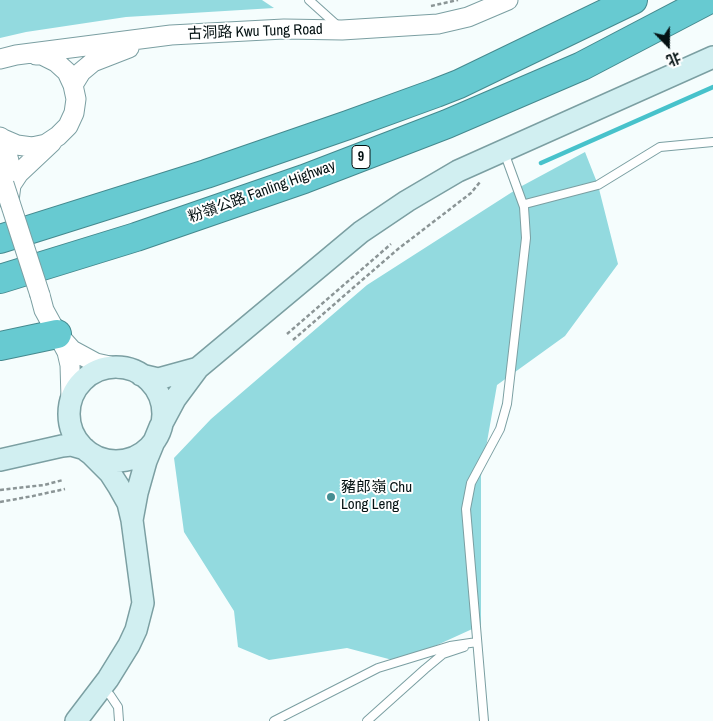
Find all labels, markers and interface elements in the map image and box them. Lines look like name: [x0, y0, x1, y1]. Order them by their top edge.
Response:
north arrow: [643, 20, 693, 70]
street label: 古洞路 Kwu Tung Road: [187, 21, 323, 43]
text: 北: [664, 48, 683, 70]
road number: 9: [352, 146, 370, 168]
street label: 粉嶺公路 Fanling Highway: [186, 157, 338, 227]
place label: 豬郎嶺 Chu Long Leng: [341, 479, 412, 514]
marker: 豬郎嶺 Chu Long Leng: [325, 491, 337, 503]

